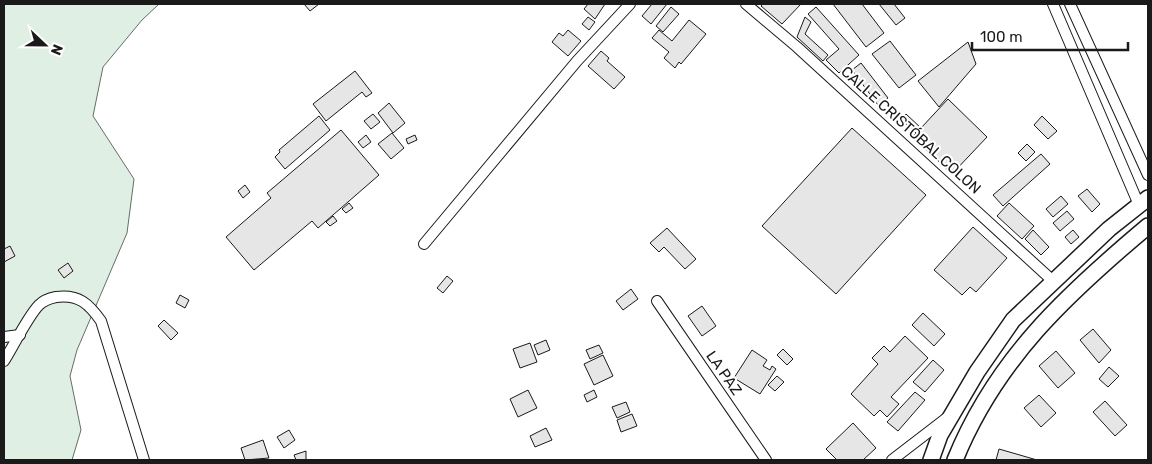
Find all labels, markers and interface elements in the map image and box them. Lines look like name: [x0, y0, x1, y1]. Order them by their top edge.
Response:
north arrow: [20, 20, 70, 70]
scale bar: [972, 20, 1128, 52]
text: 100 m: [980, 28, 1022, 46]
text: N: [47, 42, 66, 58]
street label: CALLE CRISTÓBAL COLON: [837, 62, 985, 198]
street label: LA PAZ: [702, 347, 746, 399]

